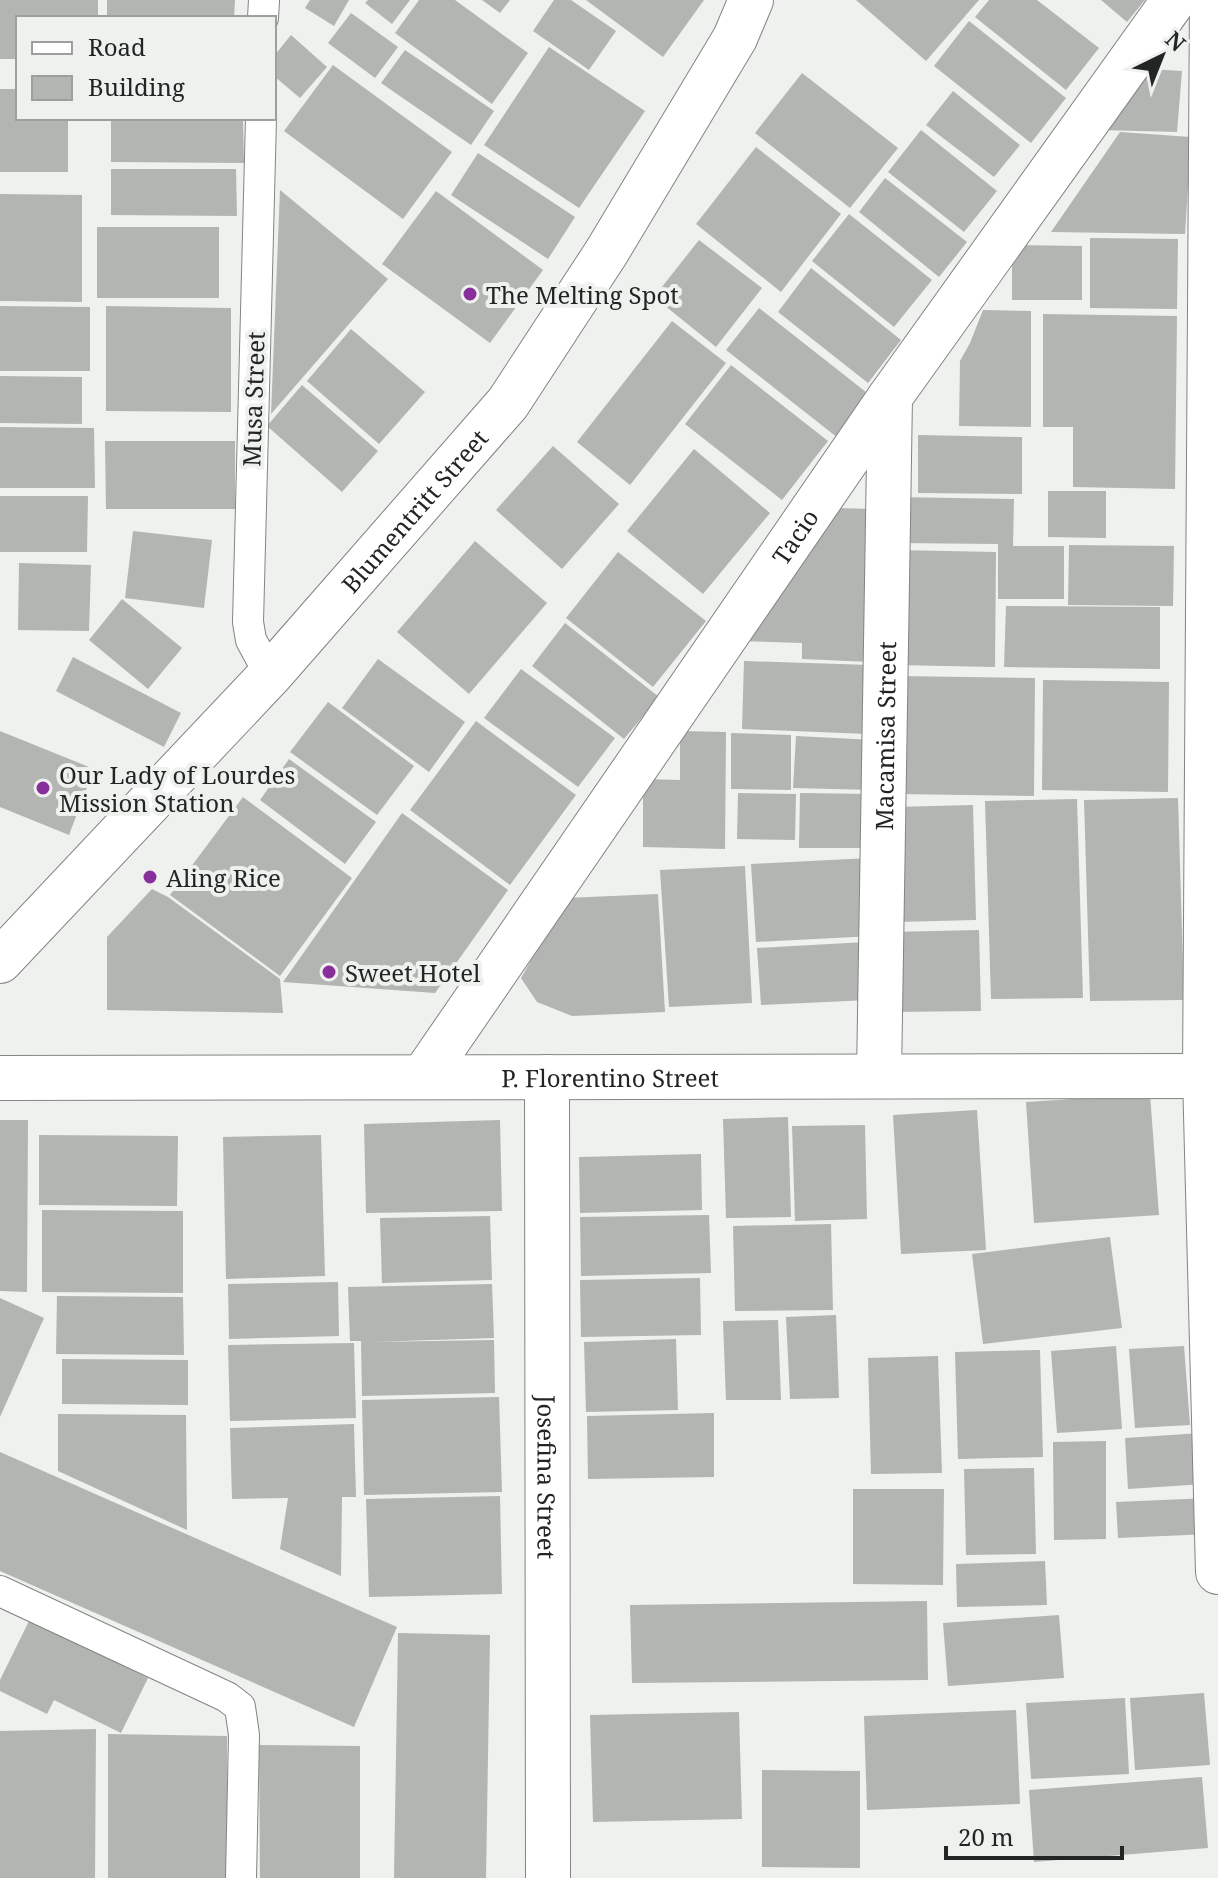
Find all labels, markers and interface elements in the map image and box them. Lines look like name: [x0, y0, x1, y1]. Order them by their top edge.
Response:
legend: [16, 16, 276, 120]
north arrow: [1122, 16, 1202, 96]
text: N: [1160, 24, 1193, 58]
text: Road: [88, 30, 146, 63]
text: Building: [88, 70, 185, 103]
place label: The Melting Spot: [486, 278, 679, 311]
marker: The Melting Spot: [461, 285, 479, 303]
street label: Musa Street: [234, 331, 272, 467]
street label: Blumentritt Street: [333, 422, 495, 599]
street label: Tacio: [764, 502, 825, 571]
street label: Macamisa Street: [866, 641, 903, 831]
place label: Our Lady of Lourdes Mission Station: [59, 758, 295, 819]
marker: Our Lady of Lourdes Mission Station: [34, 779, 52, 797]
place label: Aling Rice: [166, 861, 281, 894]
marker: Aling Rice: [141, 868, 159, 886]
place label: Sweet Hotel: [345, 956, 481, 989]
marker: Sweet Hotel: [320, 963, 338, 981]
street label: P. Florentino Street: [501, 1060, 719, 1094]
street label: Josefina Street: [531, 1394, 564, 1559]
scale bar: [946, 1810, 1122, 1860]
text: 20 m: [958, 1820, 1014, 1853]

